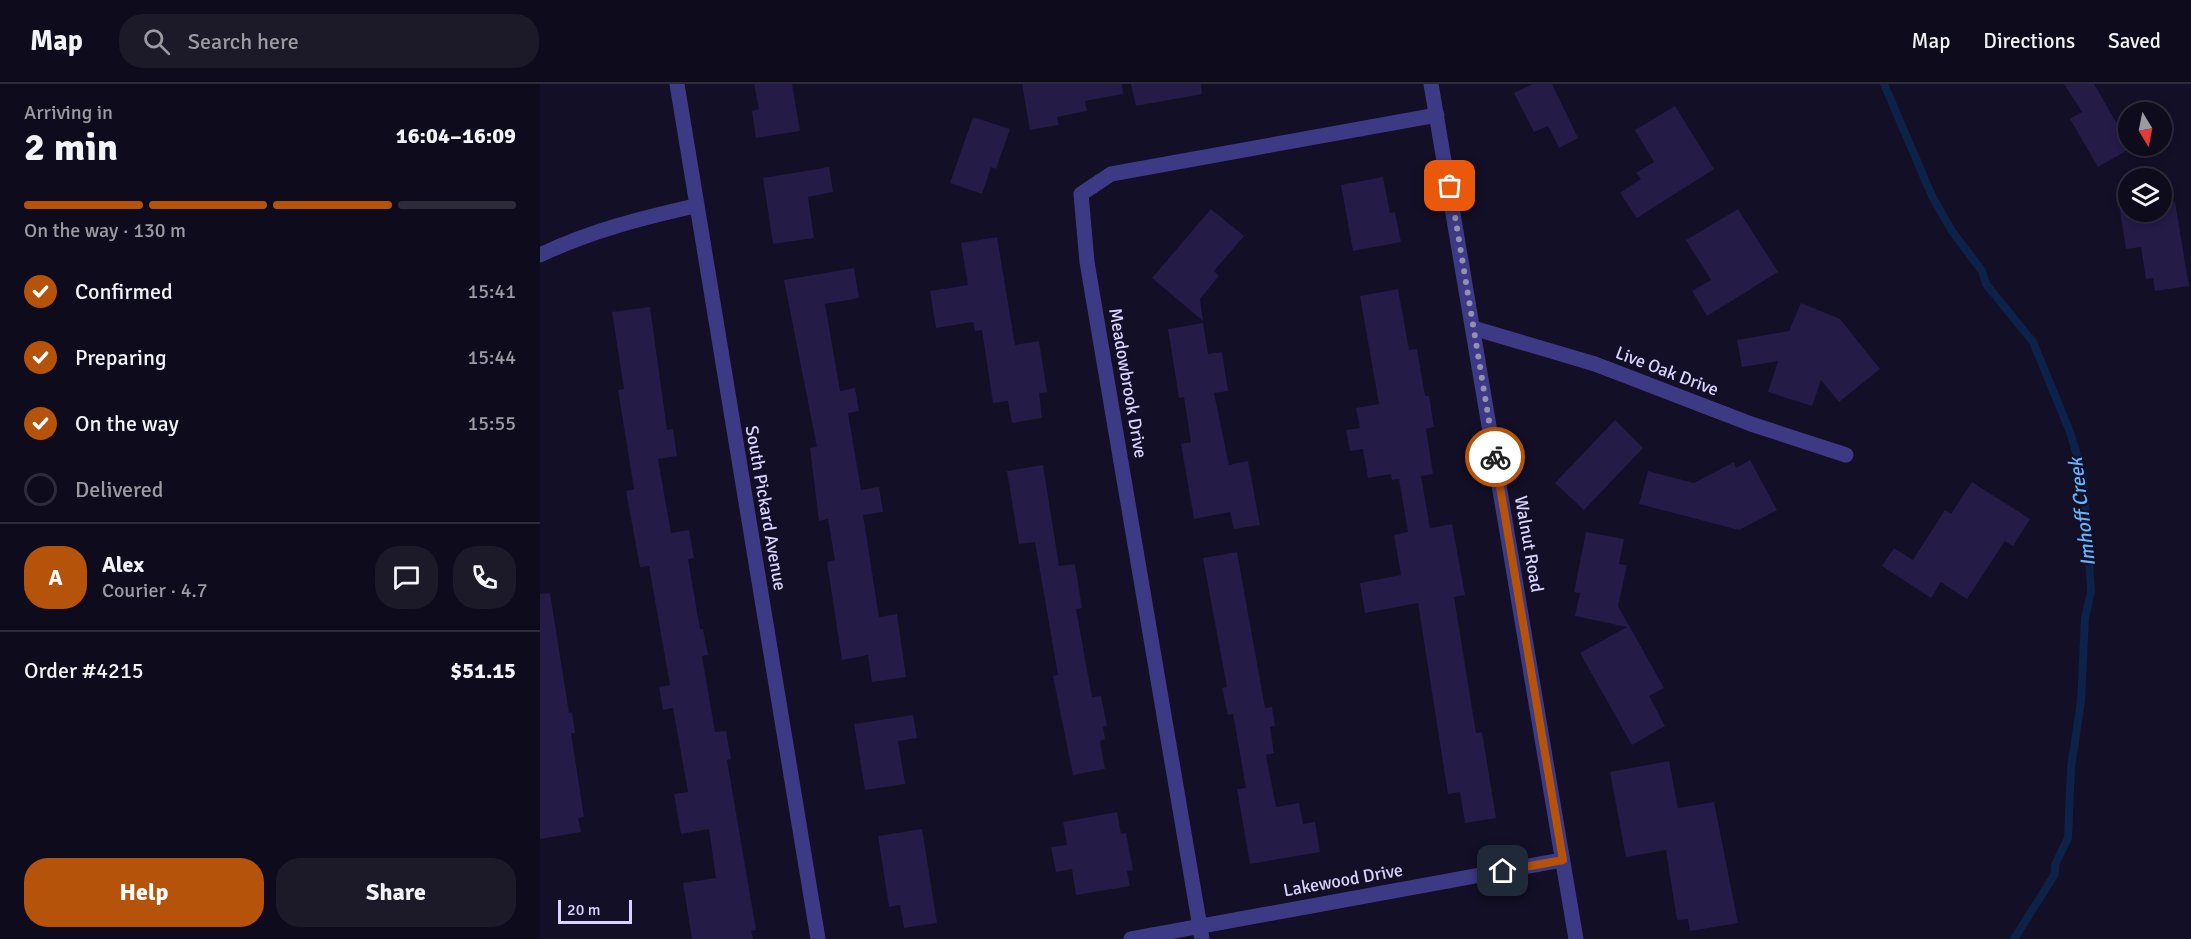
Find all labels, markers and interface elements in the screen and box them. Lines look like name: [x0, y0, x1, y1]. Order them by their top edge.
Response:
search box: [119, 14, 539, 68]
text: Map: [30, 24, 83, 58]
icon: search: [140, 25, 173, 58]
text: Search here: [188, 28, 299, 55]
text: Map: [1912, 28, 1950, 54]
text: Directions: [1983, 28, 2075, 54]
text: Saved: [2108, 28, 2161, 54]
text: Arriving in: [24, 100, 113, 125]
north arrow: [2118, 102, 2172, 156]
map controls: [2118, 102, 2172, 222]
text: 16:04–16:09: [396, 122, 516, 149]
text: 2 min: [24, 123, 118, 171]
pin: [1424, 160, 1475, 211]
button: layers: [2118, 168, 2172, 222]
icon: bag: [1433, 169, 1466, 202]
text: On the way · 130 m: [24, 218, 186, 243]
icon: check: [24, 275, 57, 308]
text: Confirmed: [75, 278, 173, 305]
text: 15:41: [467, 279, 516, 304]
street label: Meadowbrook Drive: [1104, 306, 1152, 460]
icon: check: [24, 341, 57, 374]
street label: Live Oak Drive: [1612, 341, 1722, 401]
text: Preparing: [75, 344, 167, 371]
text: 15:44: [467, 345, 516, 370]
icon: check: [24, 407, 57, 440]
text: On the way: [75, 410, 179, 437]
text: 15:55: [467, 411, 516, 436]
street label: South Pickard Avenue: [741, 424, 791, 592]
courier: [1465, 427, 1525, 487]
icon: bike: [1479, 441, 1512, 474]
water label: Imhoff Creek: [2063, 454, 2101, 568]
text: Delivered: [75, 476, 163, 503]
street label: Walnut Road: [1510, 494, 1548, 594]
button: chat: [375, 546, 438, 609]
button: phone: [453, 546, 516, 609]
text: Alex: [102, 551, 144, 578]
text: A: [48, 564, 63, 591]
text: Courier · 4.7: [102, 578, 208, 603]
text: Order #4215: [24, 657, 144, 684]
text: $51.15: [450, 657, 516, 684]
pin: [1477, 845, 1528, 896]
icon: home: [1486, 854, 1519, 887]
button: Help: [24, 858, 264, 927]
button: Share: [276, 858, 516, 927]
street label: Lakewood Drive: [1281, 859, 1405, 901]
scale bar: [558, 897, 632, 924]
text: 20 m: [567, 900, 601, 920]

